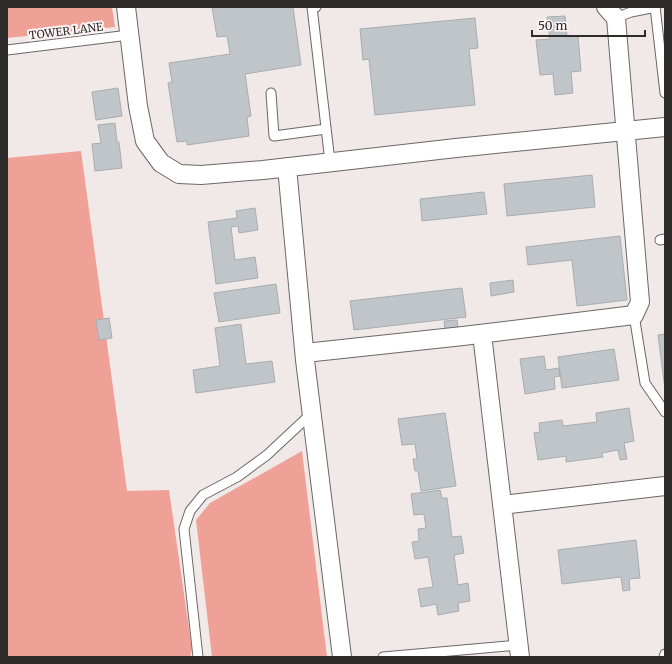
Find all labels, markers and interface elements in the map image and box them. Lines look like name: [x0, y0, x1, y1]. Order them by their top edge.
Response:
scale bar: [532, 12, 645, 38]
text: 50 m: [538, 18, 567, 33]
street label: TOWER LANE: [28, 20, 104, 42]

